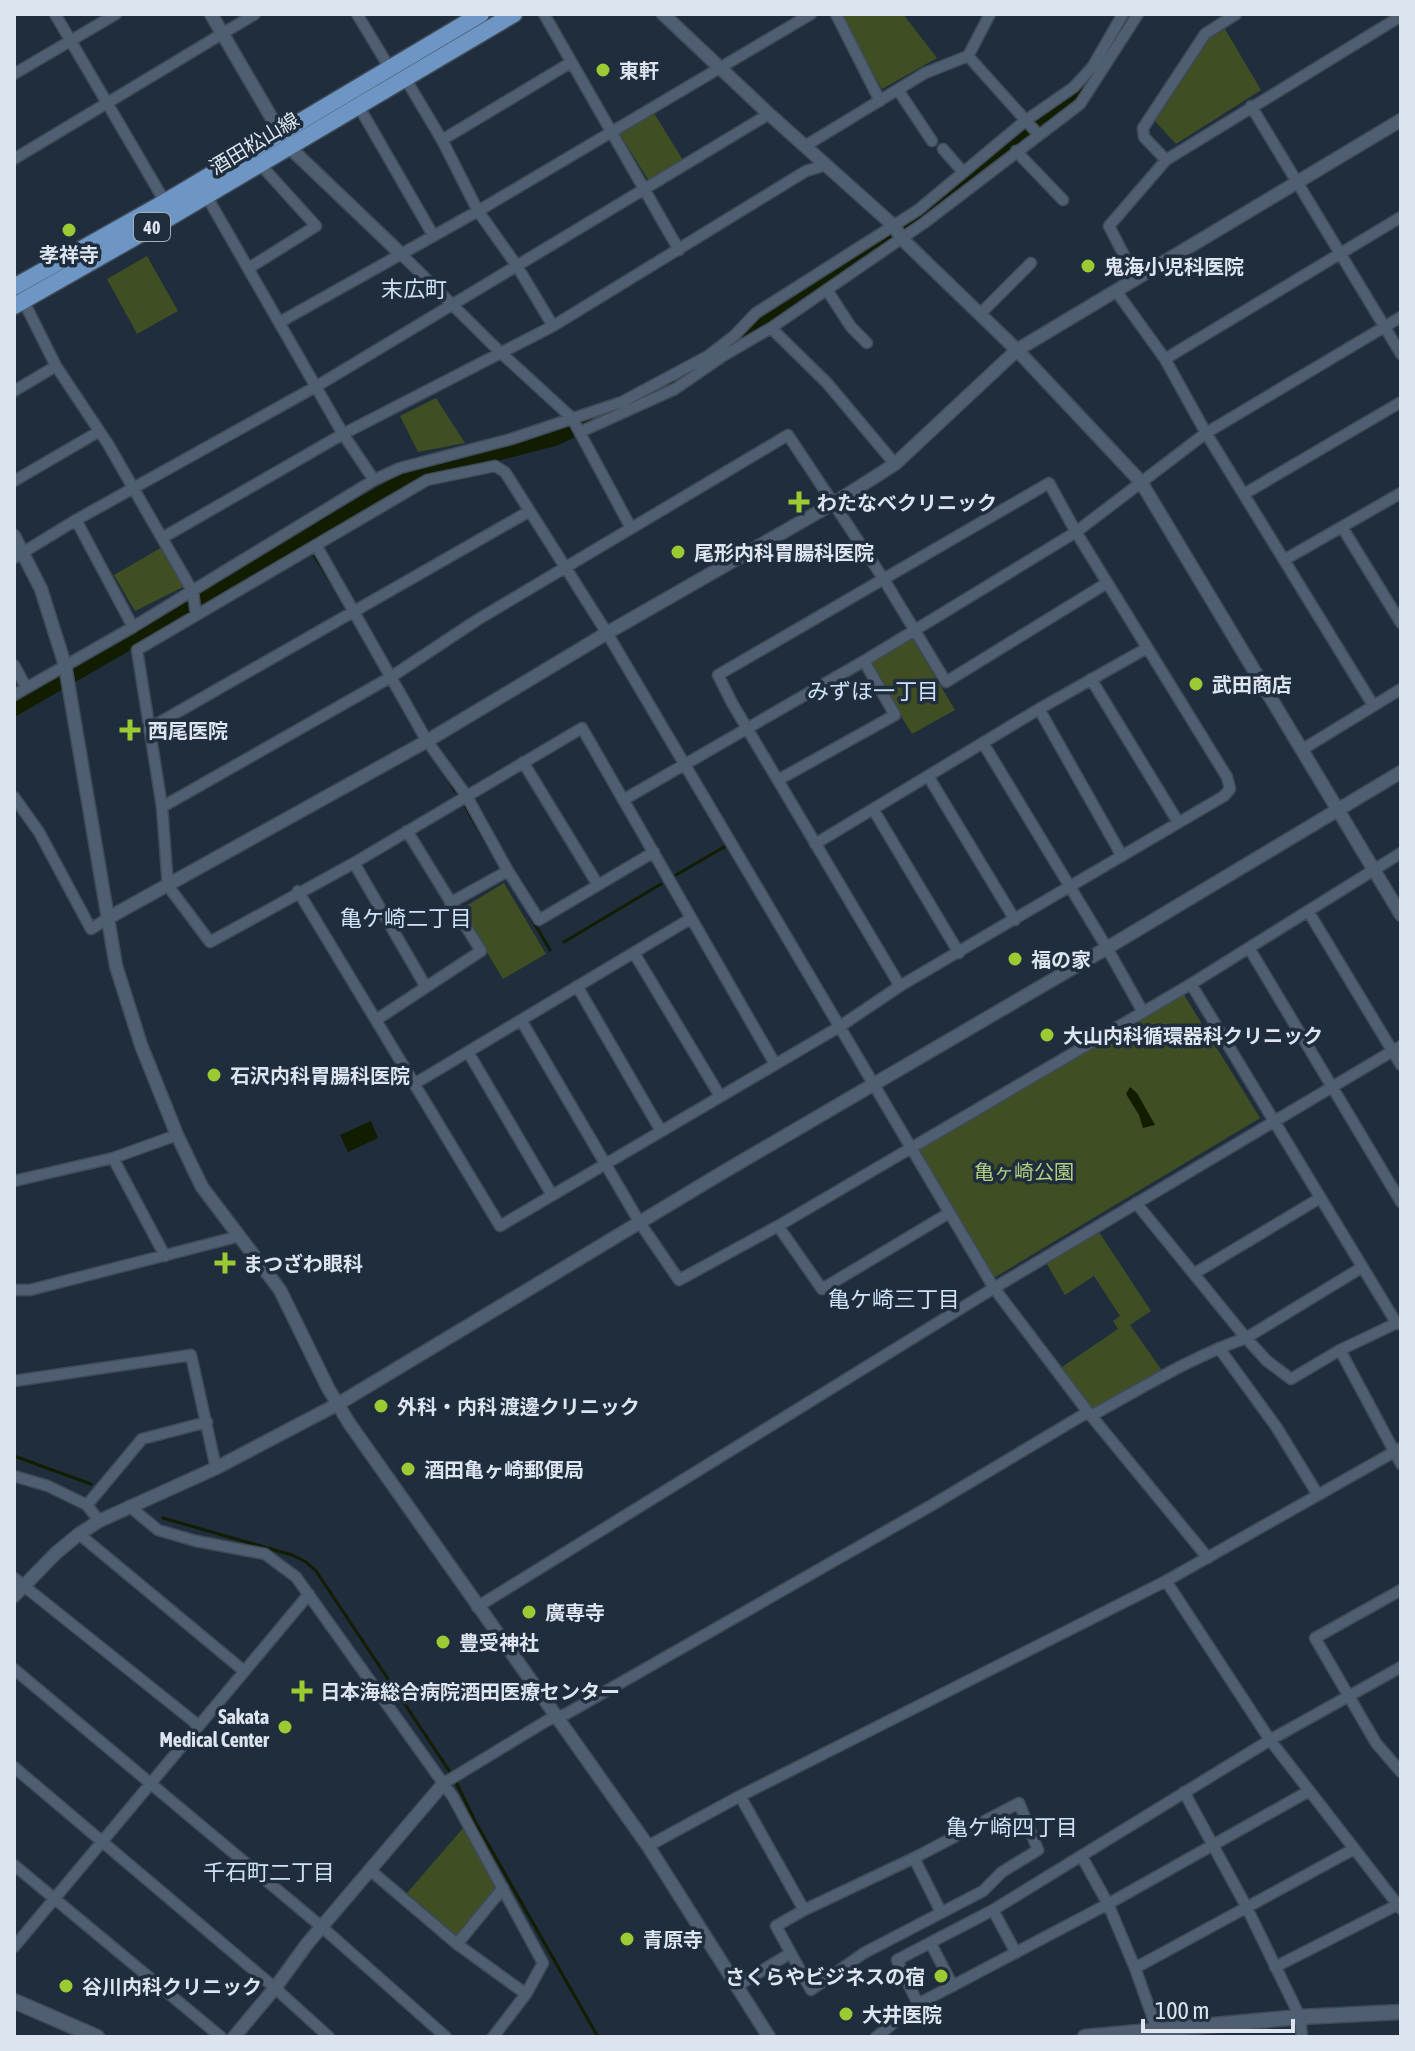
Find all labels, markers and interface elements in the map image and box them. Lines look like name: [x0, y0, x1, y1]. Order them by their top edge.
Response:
place label: 東軒: [619, 59, 659, 82]
marker: 東軒: [594, 61, 612, 79]
street label: 酒田松山線: [205, 107, 303, 179]
road number: 40: [134, 213, 170, 241]
marker: 孝祥寺: [60, 221, 78, 239]
place label: 孝祥寺: [39, 243, 99, 266]
place label: 鬼海小児科医院: [1104, 255, 1244, 278]
marker: 鬼海小児科医院: [1079, 257, 1097, 275]
district label: 末広町: [381, 276, 447, 302]
marker: わたなべクリニック: [788, 491, 810, 513]
place label: わたなべクリニック: [817, 491, 997, 514]
place label: 尾形内科胃腸科医院: [694, 541, 874, 564]
marker: 尾形内科胃腸科医院: [669, 543, 687, 561]
place label: 武田商店: [1212, 673, 1292, 696]
marker: 武田商店: [1187, 675, 1205, 693]
district label: みずほ一丁目: [807, 678, 939, 704]
marker: 西尾医院: [119, 719, 141, 741]
place label: 西尾医院: [148, 719, 228, 742]
district label: 亀ケ崎二丁目: [340, 905, 472, 931]
place label: 福の家: [1031, 948, 1091, 971]
marker: 福の家: [1006, 950, 1024, 968]
place label: 大山内科循環器科クリニック: [1063, 1024, 1323, 1047]
marker: 大山内科循環器科クリニック: [1038, 1026, 1056, 1044]
place label: 石沢内科胃腸科医院: [230, 1064, 410, 1087]
marker: 石沢内科胃腸科医院: [205, 1066, 223, 1084]
park label: 亀ヶ崎公園: [974, 1160, 1074, 1183]
marker: まつざわ眼科: [214, 1252, 236, 1274]
place label: まつざわ眼科: [243, 1252, 363, 1275]
district label: 亀ケ崎三丁目: [828, 1286, 960, 1312]
place label: 外科・内科 渡邊クリニック: [397, 1395, 640, 1418]
marker: 外科・内科 渡邊クリニック: [372, 1397, 390, 1415]
place label: 酒田亀ヶ崎郵便局: [424, 1458, 584, 1481]
marker: 酒田亀ヶ崎郵便局: [399, 1460, 417, 1478]
place label: 廣専寺: [545, 1601, 605, 1624]
marker: 廣専寺: [520, 1603, 538, 1621]
place label: 豊受神社: [459, 1631, 539, 1654]
marker: 豊受神社: [434, 1633, 452, 1651]
marker: 日本海総合病院酒田医療センター: [291, 1680, 313, 1702]
place label: 日本海総合病院酒田医療センター: [320, 1680, 620, 1703]
place label: Sakata Medical Center: [159, 1705, 270, 1751]
marker: Sakata Medical Center: [276, 1718, 294, 1736]
district label: 亀ケ崎四丁目: [946, 1814, 1078, 1840]
district label: 千石町二丁目: [203, 1859, 335, 1885]
place label: 青原寺: [643, 1928, 703, 1951]
marker: 青原寺: [618, 1930, 636, 1948]
place label: さくらやビジネスの宿: [725, 1965, 925, 1988]
marker: さくらやビジネスの宿: [932, 1967, 950, 1985]
place label: 谷川内科クリニック: [82, 1975, 262, 1998]
marker: 谷川内科クリニック: [57, 1977, 75, 1995]
scale bar: [1143, 1983, 1293, 2033]
text: 100 m: [1155, 1997, 1209, 2024]
place label: 大井医院: [862, 2003, 942, 2026]
marker: 大井医院: [837, 2005, 855, 2023]

